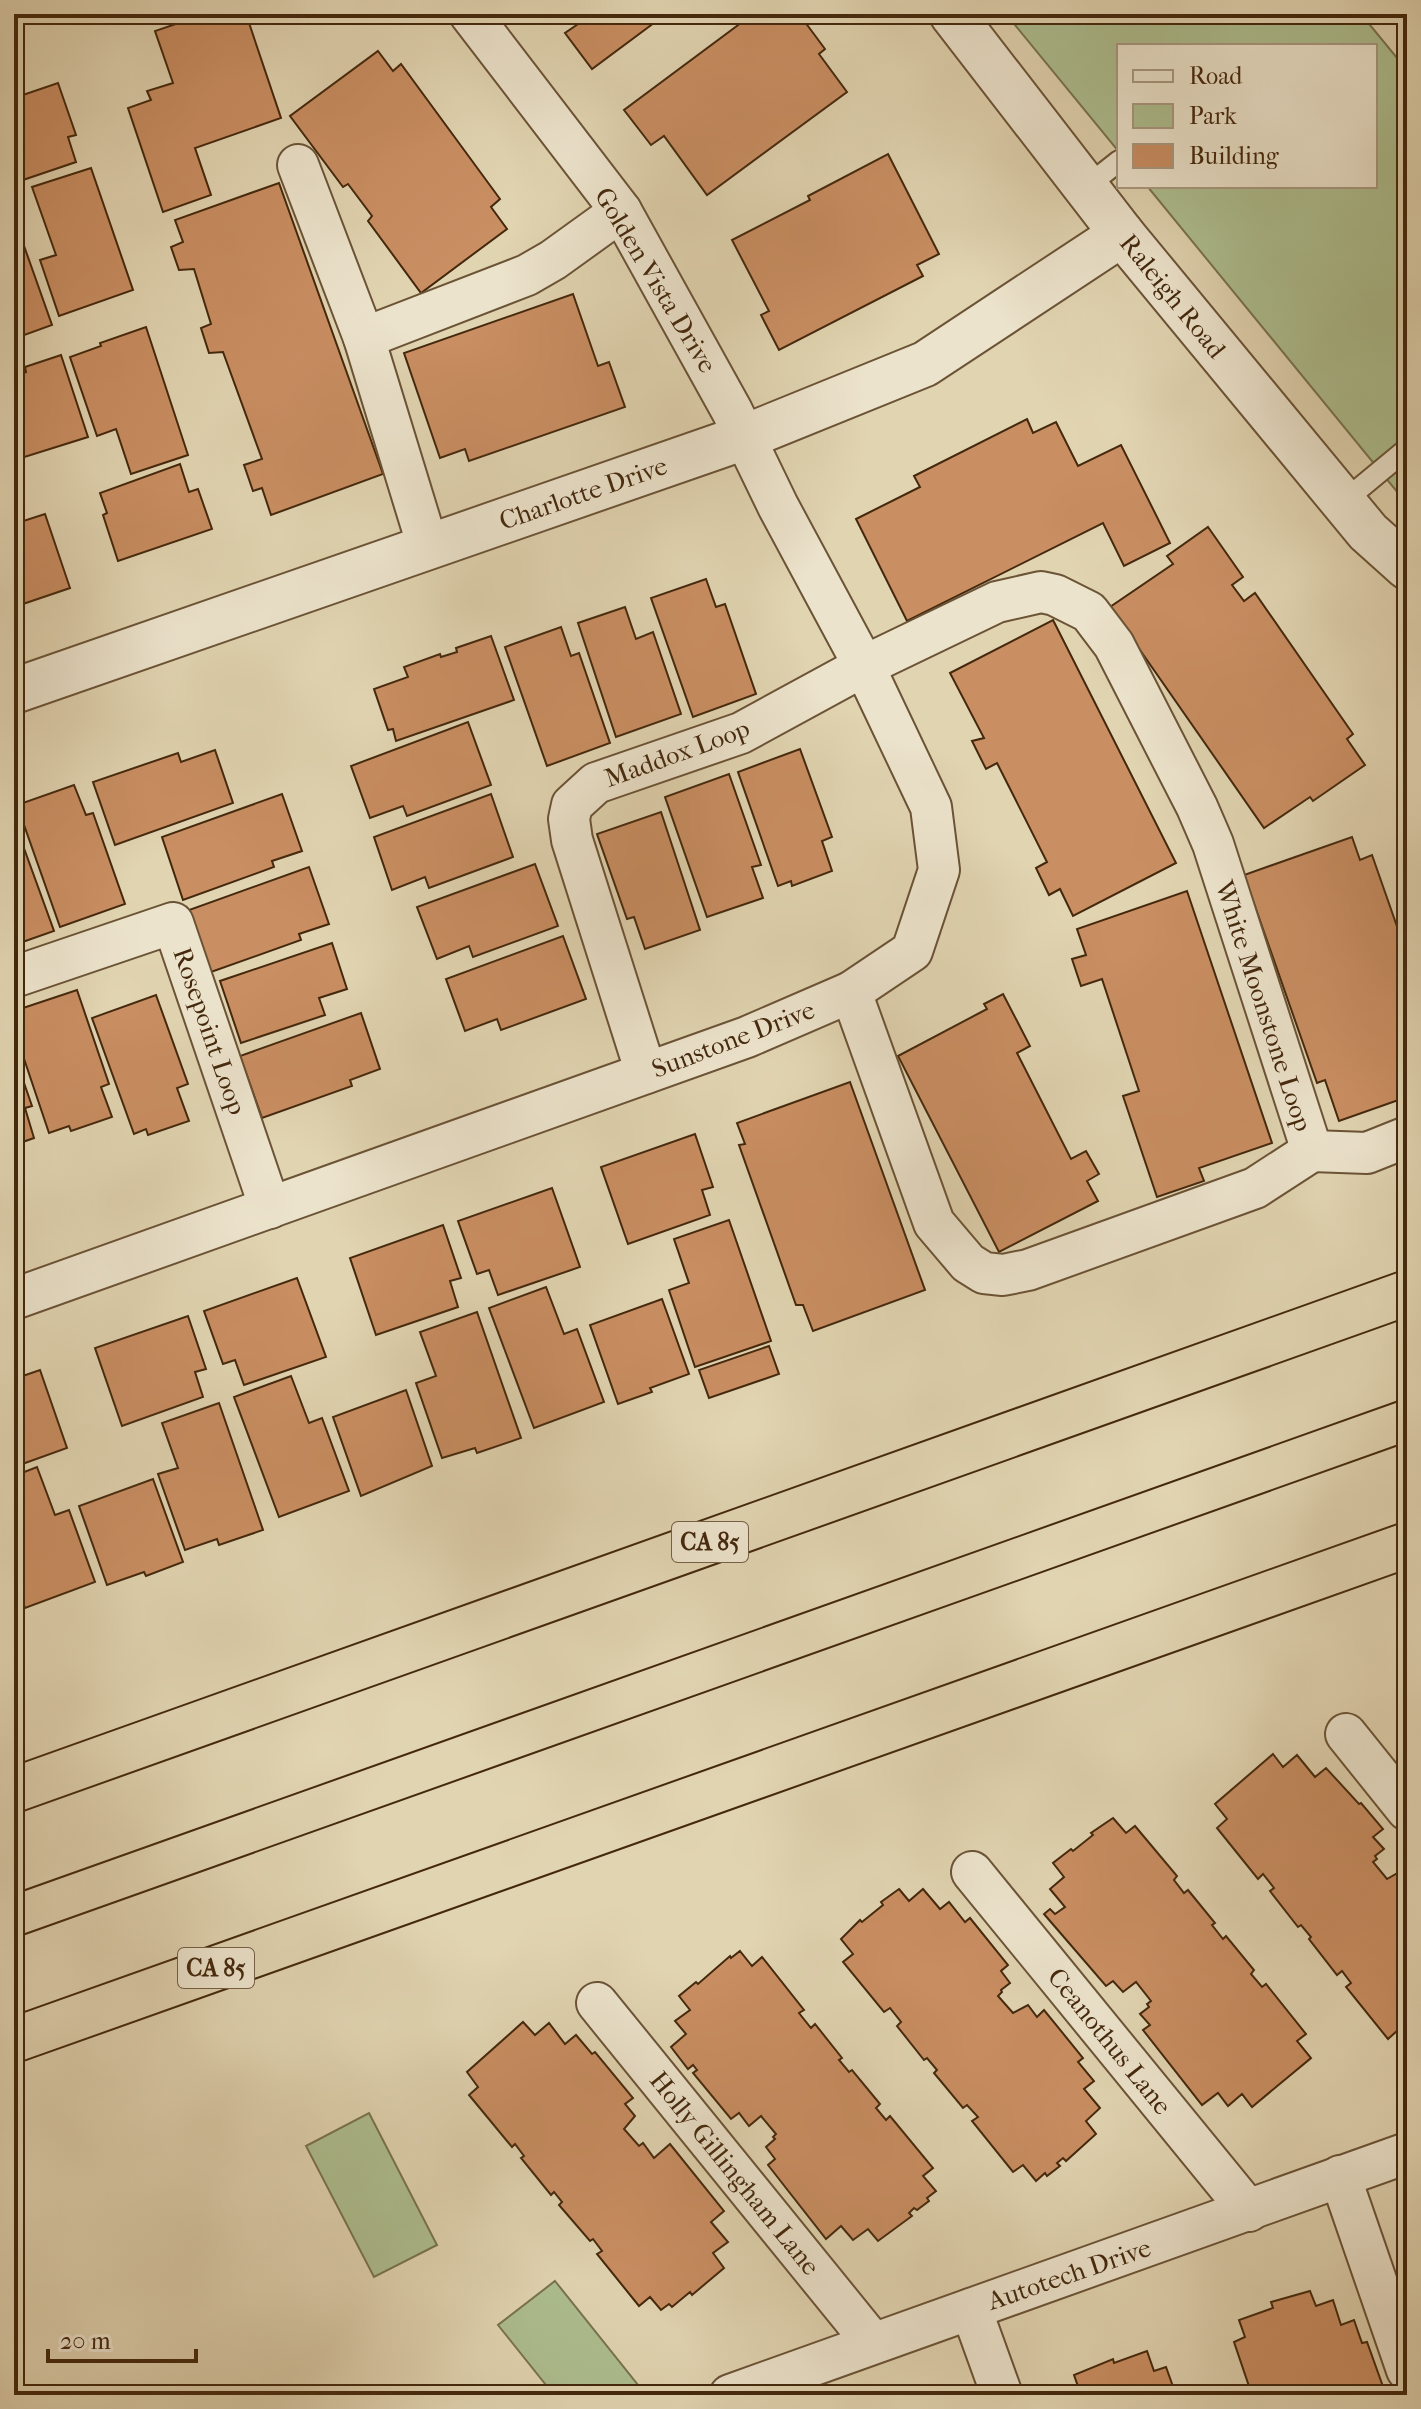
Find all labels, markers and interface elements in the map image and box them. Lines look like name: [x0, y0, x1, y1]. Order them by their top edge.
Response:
legend: [1117, 44, 1377, 188]
text: Road: [1189, 62, 1243, 90]
text: Park: [1189, 102, 1237, 130]
text: Building: [1189, 142, 1280, 170]
street label: Golden Vista Drive: [588, 182, 723, 379]
street label: Raleigh Road: [1113, 228, 1233, 365]
street label: Charlotte Drive: [495, 450, 671, 537]
street label: Maddox Loop: [600, 713, 754, 794]
street label: White Moonstone Loop: [1208, 876, 1319, 1135]
street label: Rosepoint Loop: [166, 943, 253, 1119]
street label: Sunstone Drive: [647, 994, 819, 1085]
road number: CA 85: [672, 1522, 748, 1562]
road number: CA 85: [178, 1948, 254, 1988]
street label: Ceanothus Lane: [1041, 1962, 1178, 2121]
street label: Holly Gillingham Lane: [643, 2065, 826, 2282]
street label: Autotech Drive: [982, 2232, 1155, 2317]
scale bar: [48, 2313, 196, 2363]
text: 20 m: [60, 2327, 111, 2355]

